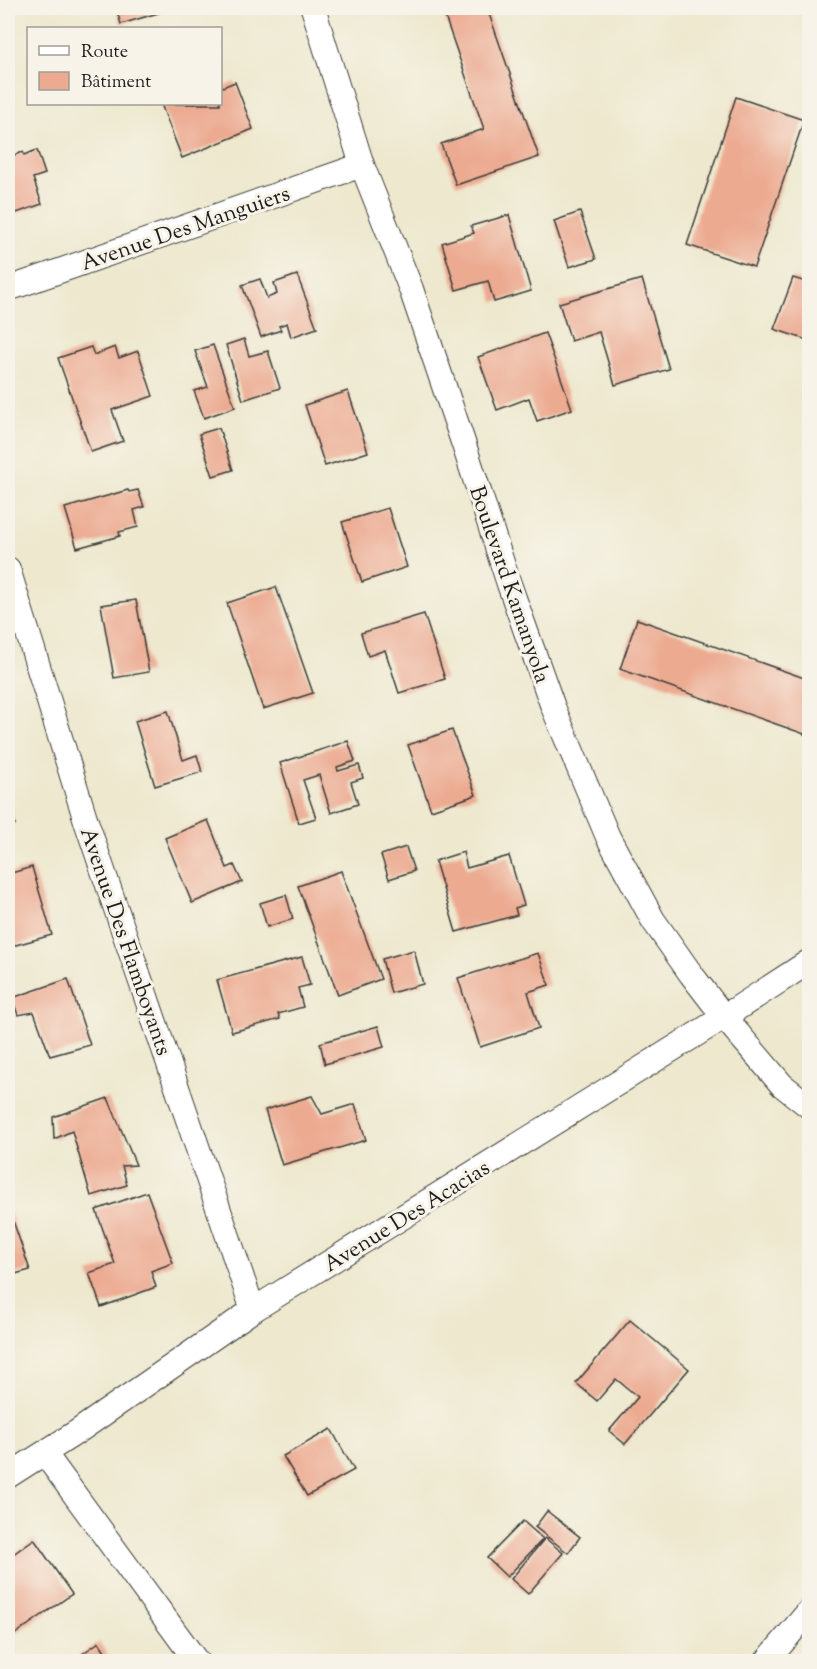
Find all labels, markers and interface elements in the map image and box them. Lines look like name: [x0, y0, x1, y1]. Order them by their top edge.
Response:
legend: [27, 27, 222, 105]
text: Route: [81, 40, 128, 66]
text: Bâtiment: [81, 70, 151, 96]
street label: Avenue Des Manguiers: [77, 179, 295, 281]
street label: Boulevard Kamanyola: [459, 482, 557, 688]
street label: Avenue Des Flamboyants: [70, 824, 178, 1060]
street label: Avenue Des Acacias: [318, 1153, 497, 1282]

